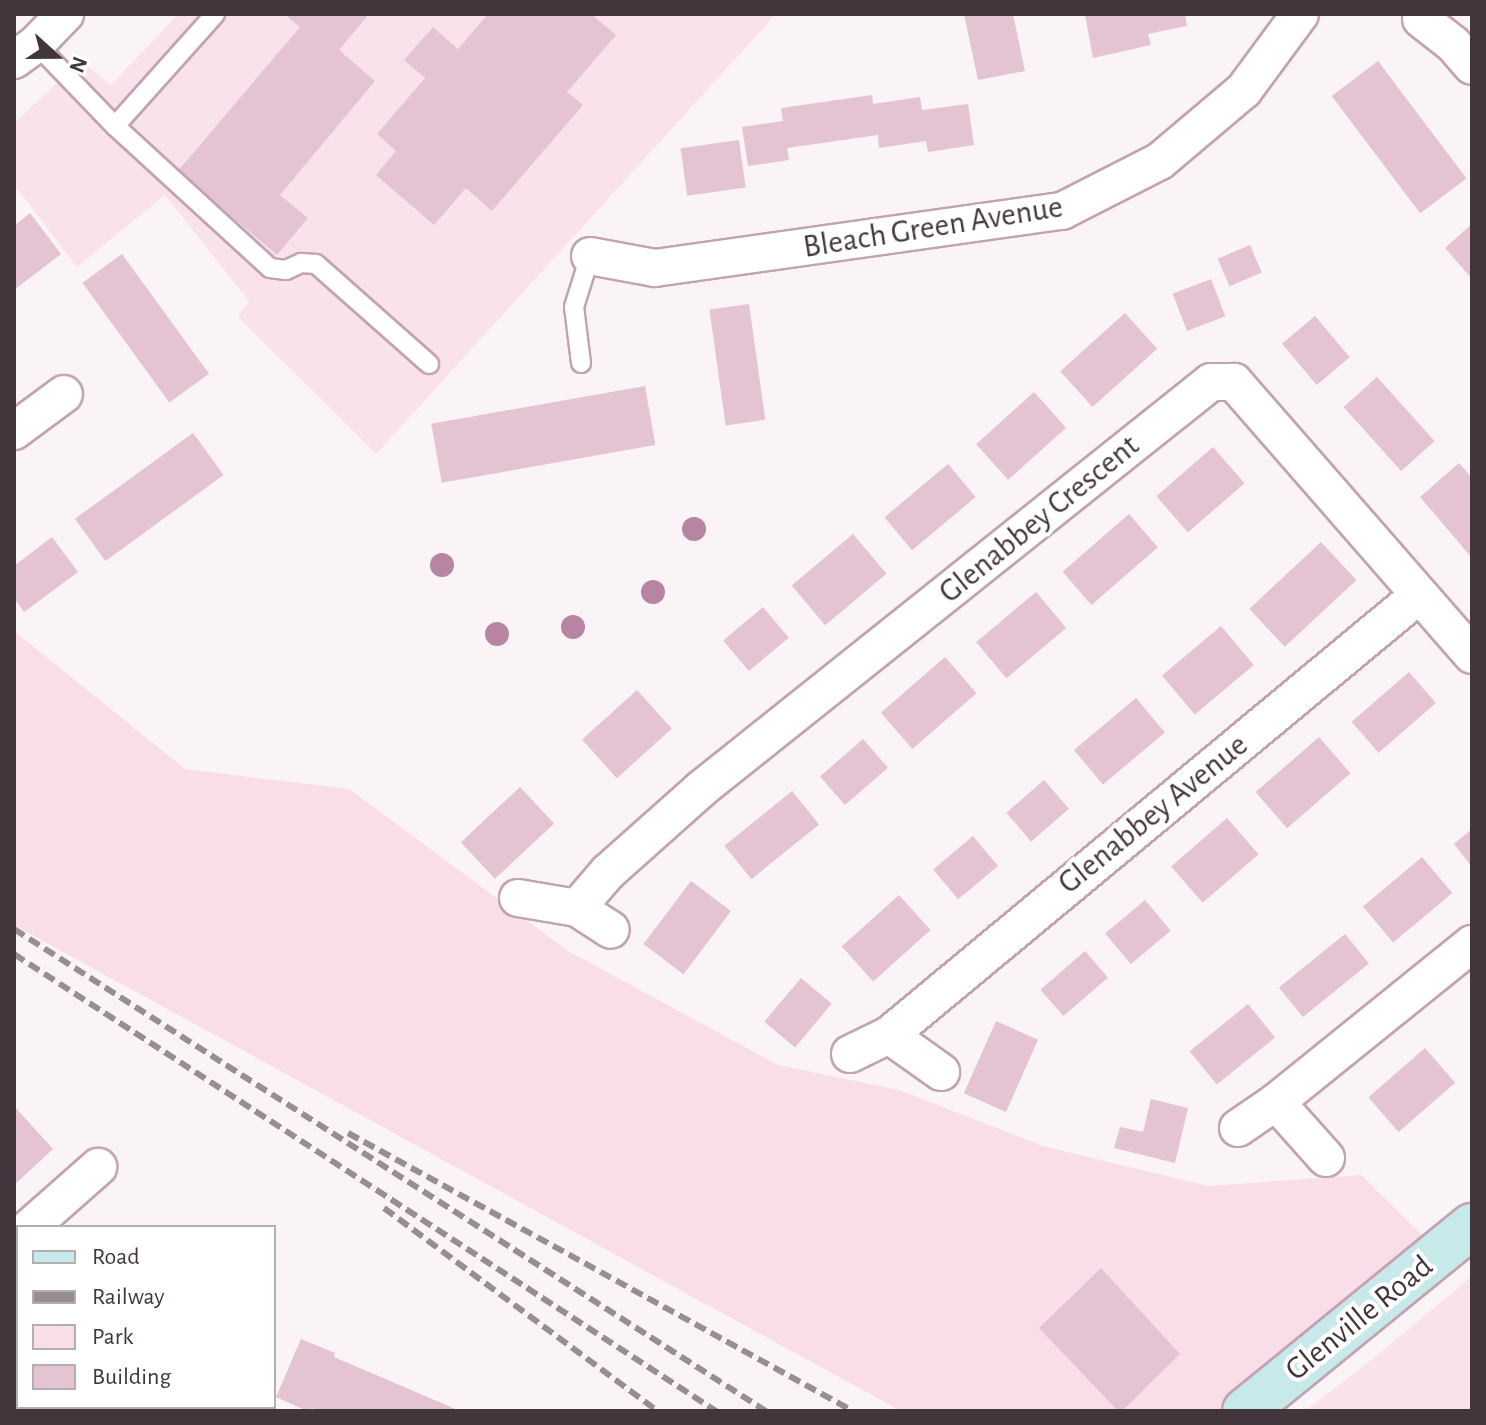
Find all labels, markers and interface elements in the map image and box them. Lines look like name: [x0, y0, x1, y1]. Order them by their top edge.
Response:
north arrow: [16, 16, 96, 96]
text: N: [65, 54, 91, 76]
street label: Bleach Green Avenue: [800, 188, 1066, 266]
street label: Glenabbey Crescent: [931, 427, 1147, 611]
street label: Glenabbey Avenue: [1050, 726, 1256, 902]
legend: [16, 1225, 276, 1409]
text: Road: [92, 1245, 140, 1269]
street label: Glenville Road: [1278, 1247, 1440, 1389]
text: Railway: [92, 1285, 164, 1309]
text: Park: [92, 1325, 133, 1349]
text: Building: [92, 1365, 171, 1389]

